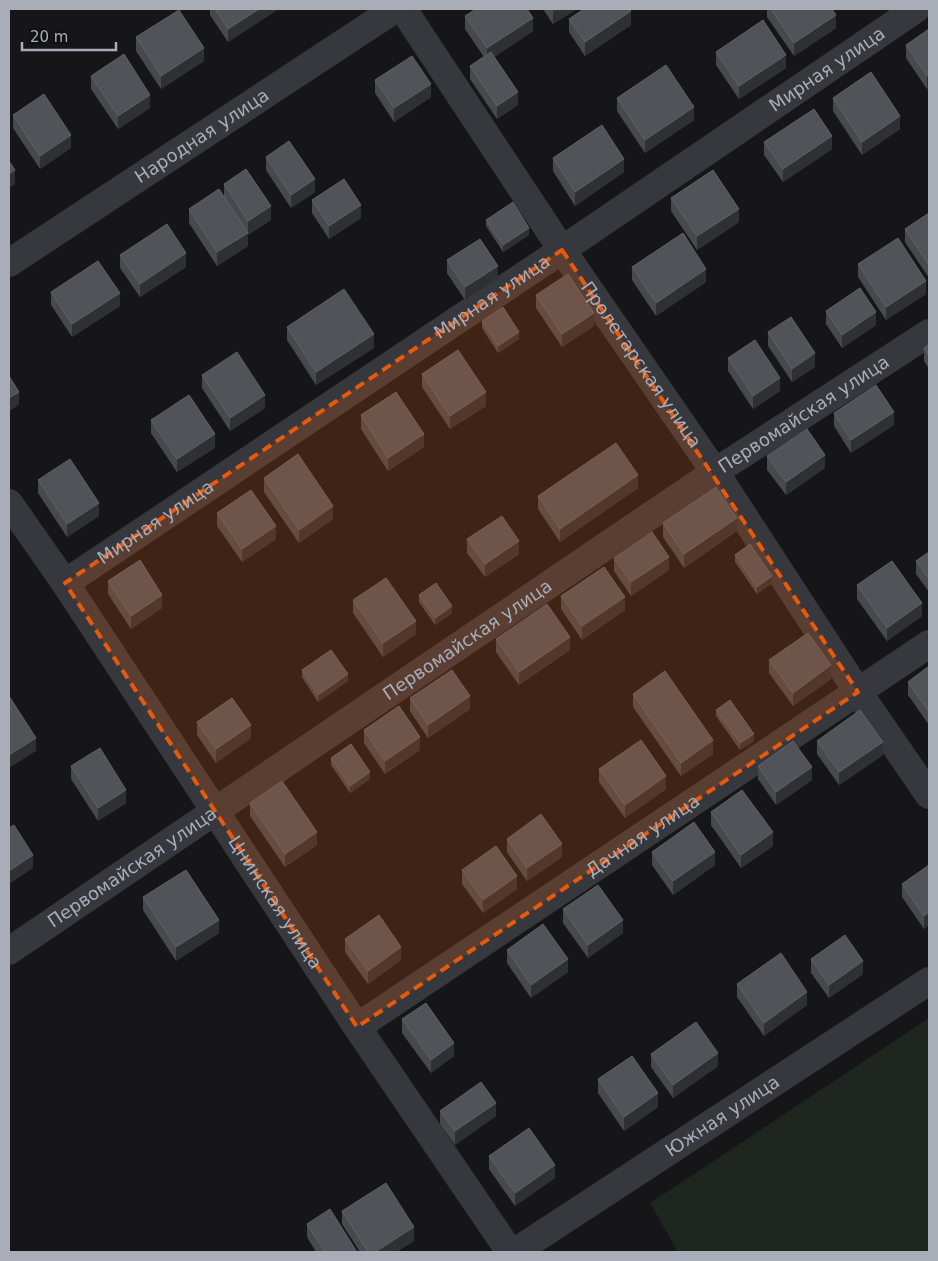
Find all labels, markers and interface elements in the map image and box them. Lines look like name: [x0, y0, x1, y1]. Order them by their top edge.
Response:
scale bar: [22, 20, 116, 52]
street label: Мирная улица: [765, 22, 889, 116]
text: 20 m: [30, 28, 68, 46]
street label: Народная улица: [131, 84, 273, 187]
street label: Мирная улица: [430, 250, 554, 343]
street label: Пролетарская улица: [577, 277, 706, 452]
street label: Первомайская улица: [714, 351, 893, 477]
street label: Мирная улица: [93, 476, 217, 568]
street label: Первомайская улица: [379, 575, 556, 704]
street label: Дачная улица: [582, 790, 703, 881]
street label: Первомайская улица: [44, 802, 220, 932]
street label: Цнинская улица: [224, 832, 327, 973]
street label: Южная улица: [661, 1071, 783, 1161]

